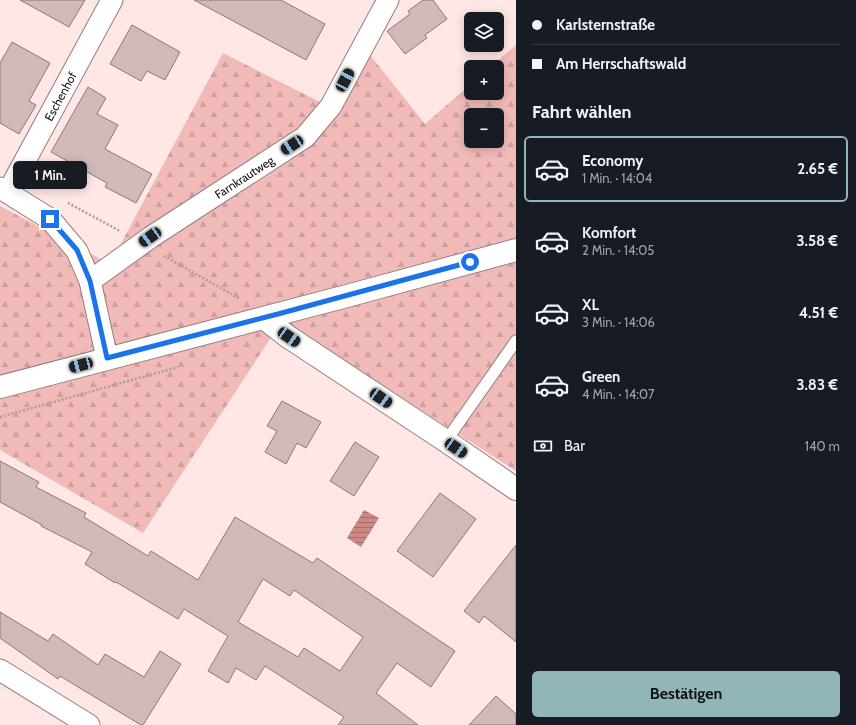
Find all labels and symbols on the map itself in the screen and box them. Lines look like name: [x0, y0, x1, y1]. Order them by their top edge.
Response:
car: [334, 67, 356, 93]
street label: Eschenhof: [41, 69, 79, 123]
car: [279, 133, 305, 157]
street label: Farnkrautweg: [211, 151, 277, 201]
callout: 1 Min.: [13, 161, 87, 189]
route end: [41, 210, 59, 228]
car: [137, 225, 163, 249]
route start: [461, 253, 479, 271]
car: [276, 325, 302, 349]
car: [68, 356, 94, 374]
car: [368, 386, 394, 410]
car: [443, 436, 469, 460]

